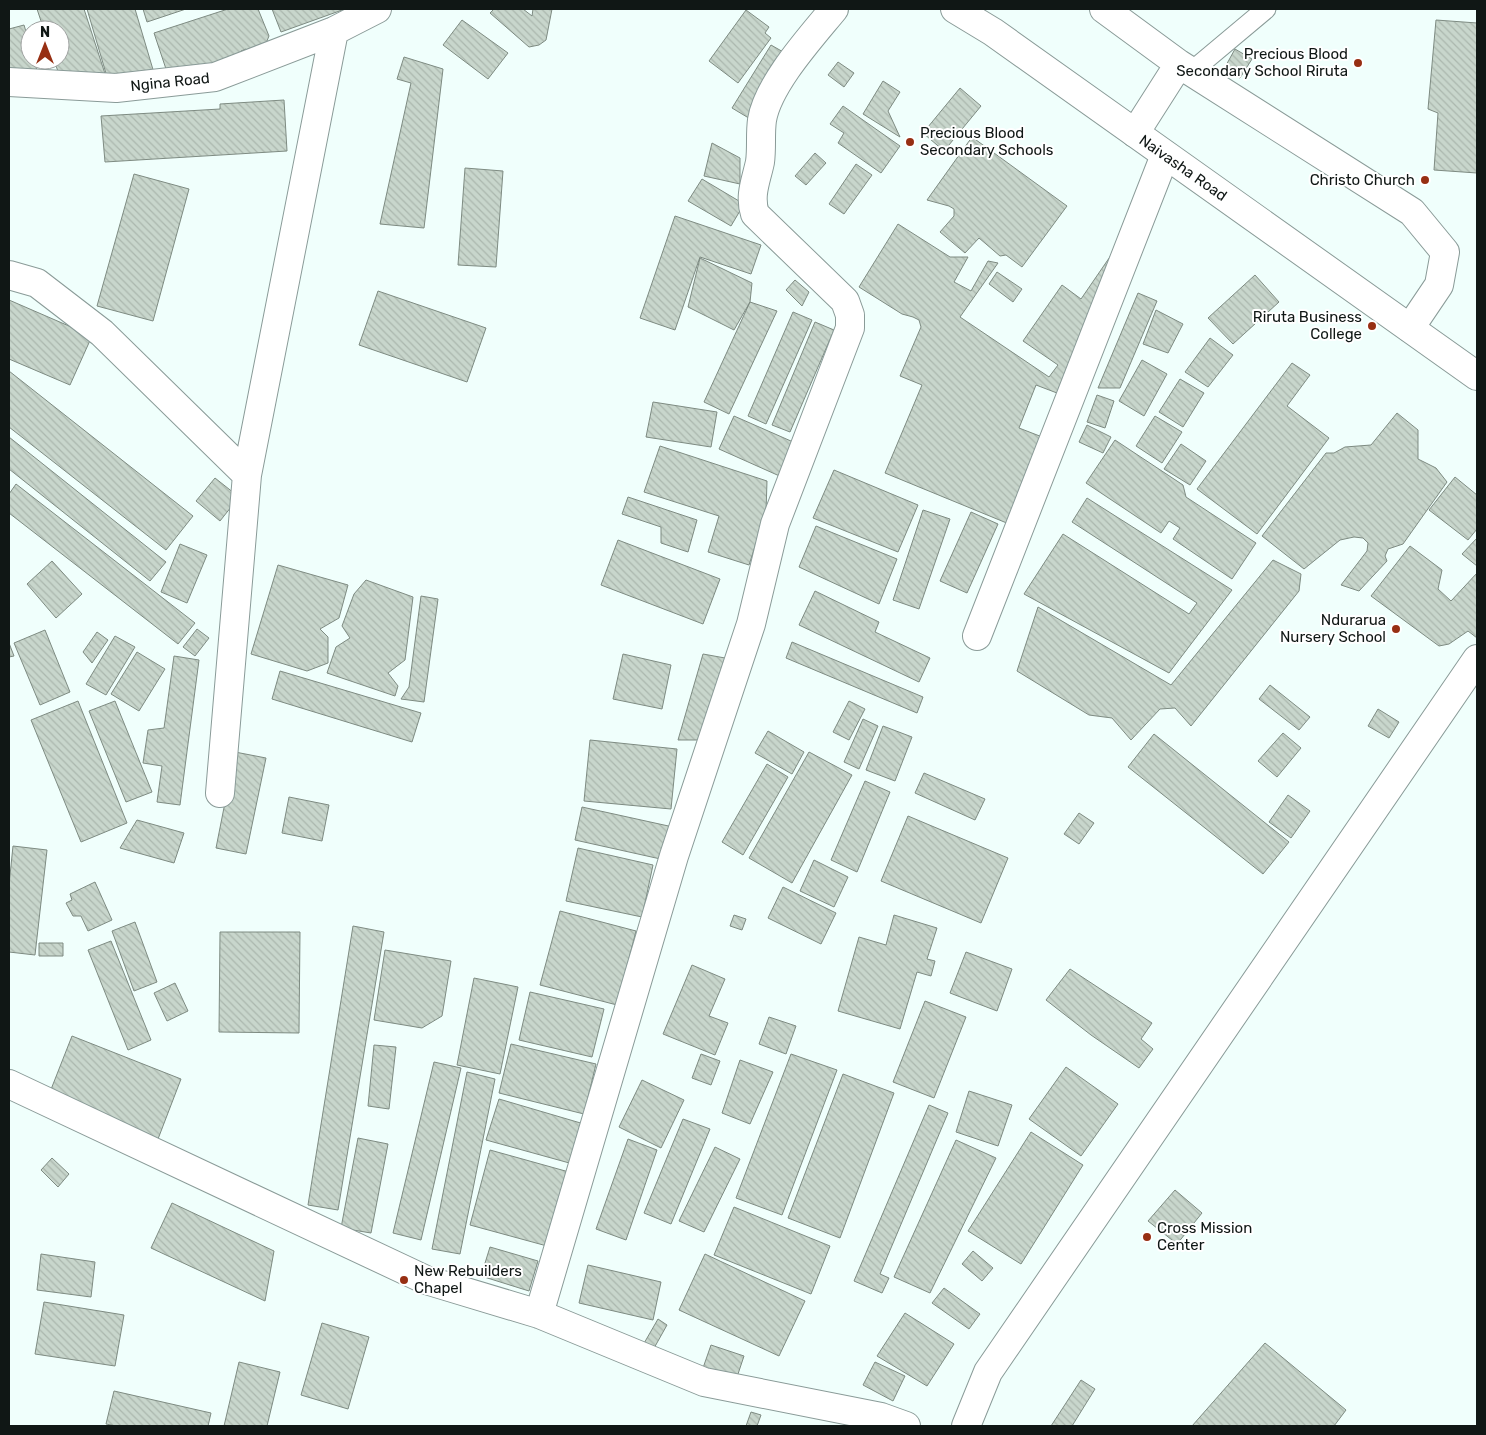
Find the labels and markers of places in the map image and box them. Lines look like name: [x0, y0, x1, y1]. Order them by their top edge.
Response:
place label: Precious Blood Secondary School Riruta: [1176, 45, 1348, 80]
marker: Precious Blood Secondary School Riruta: [1352, 57, 1364, 69]
place label: Precious Blood Secondary Schools: [920, 124, 1054, 159]
marker: Precious Blood Secondary Schools: [904, 136, 916, 148]
place label: Christo Church: [1310, 171, 1415, 189]
marker: Christo Church: [1419, 174, 1431, 186]
place label: Riruta Business College: [1253, 308, 1362, 343]
marker: Riruta Business College: [1366, 320, 1378, 332]
place label: Ndurarua Nursery School: [1280, 611, 1386, 646]
marker: Ndurarua Nursery School: [1390, 623, 1402, 635]
place label: Cross Mission Center: [1157, 1219, 1252, 1254]
marker: Cross Mission Center: [1141, 1231, 1153, 1243]
place label: New Rebuilders Chapel: [414, 1262, 522, 1297]
marker: New Rebuilders Chapel: [398, 1274, 410, 1286]

